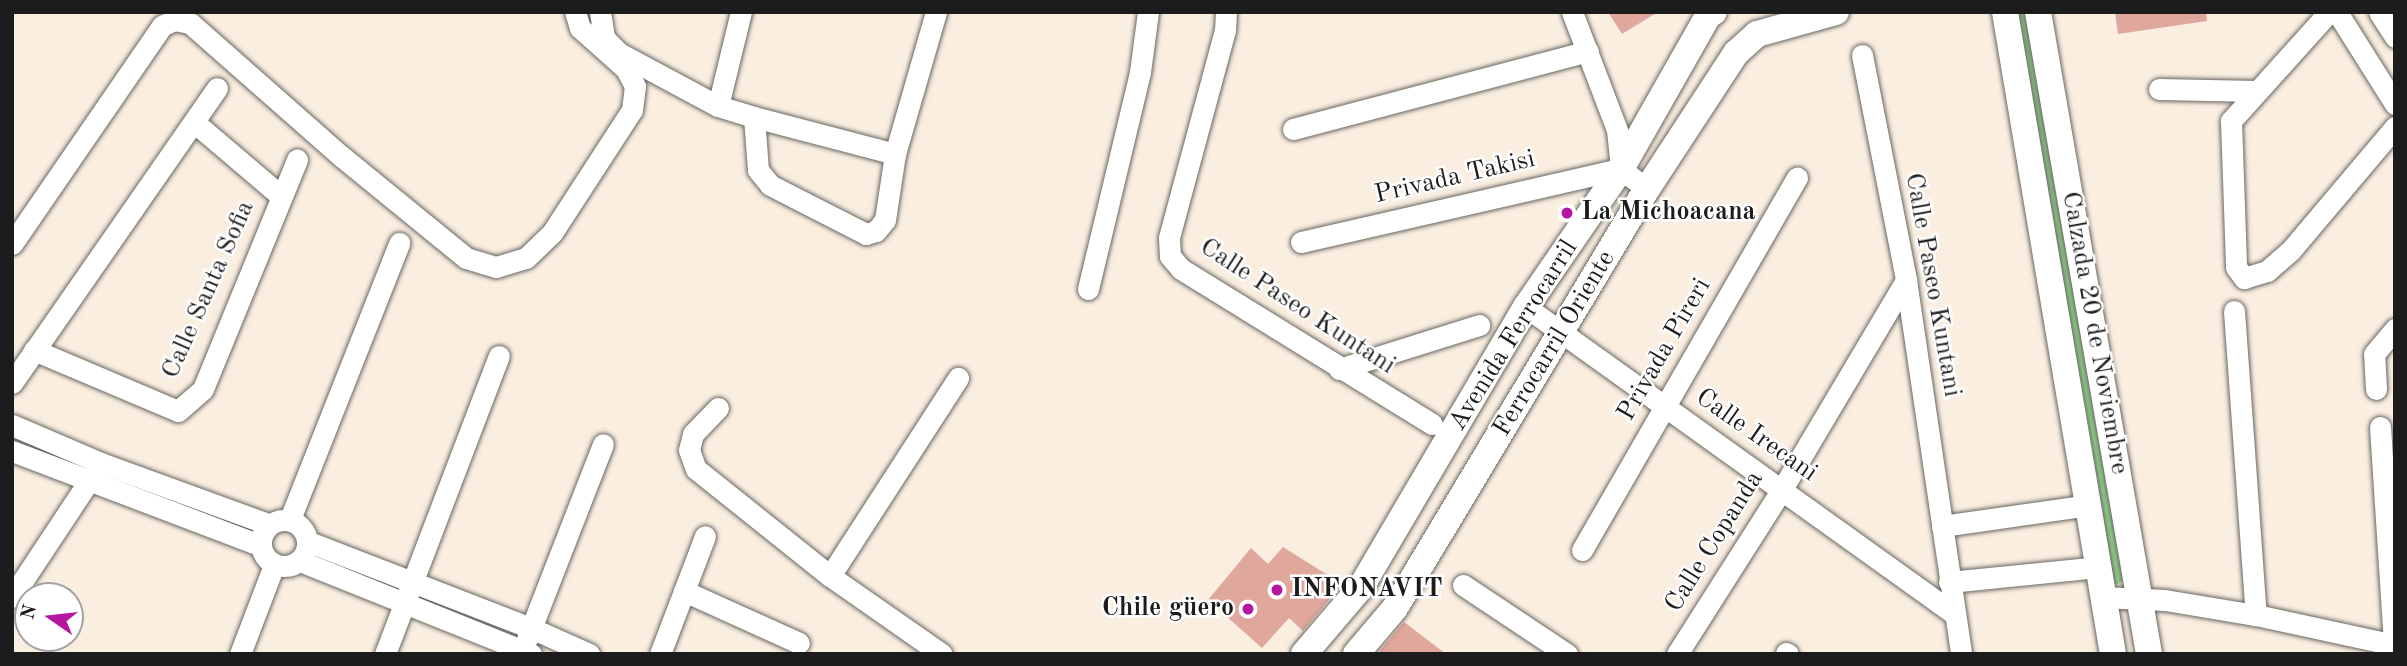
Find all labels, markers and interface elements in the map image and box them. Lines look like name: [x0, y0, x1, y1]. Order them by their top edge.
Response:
street label: Privada Takisi: [1372, 144, 1538, 212]
street label: Calle Paseo Kuntani: [1897, 171, 1967, 399]
street label: Calzada 20 de Noviembre: [2054, 189, 2134, 477]
street label: Calle Santa Sofia: [156, 196, 262, 384]
place label: La Michoacana: [1581, 197, 1756, 229]
marker: La Michoacana: [1559, 205, 1575, 221]
street label: Calle Paseo Kuntani: [1193, 232, 1401, 382]
street label: Avenida Ferrocarril: [1443, 235, 1585, 437]
street label: Ferrocarril Oriente: [1487, 245, 1623, 443]
street label: Privada Pireri: [1612, 273, 1718, 427]
street label: Calle Irecani: [1689, 383, 1823, 489]
street label: Calle Copanda: [1659, 466, 1771, 618]
place label: INFONAVIT: [1291, 574, 1443, 606]
north arrow: [14, 582, 84, 652]
marker: INFONAVIT: [1269, 582, 1285, 598]
place label: Chile güero: [1102, 593, 1234, 625]
marker: Chile güero: [1240, 601, 1256, 617]
text: N: [19, 603, 41, 622]

